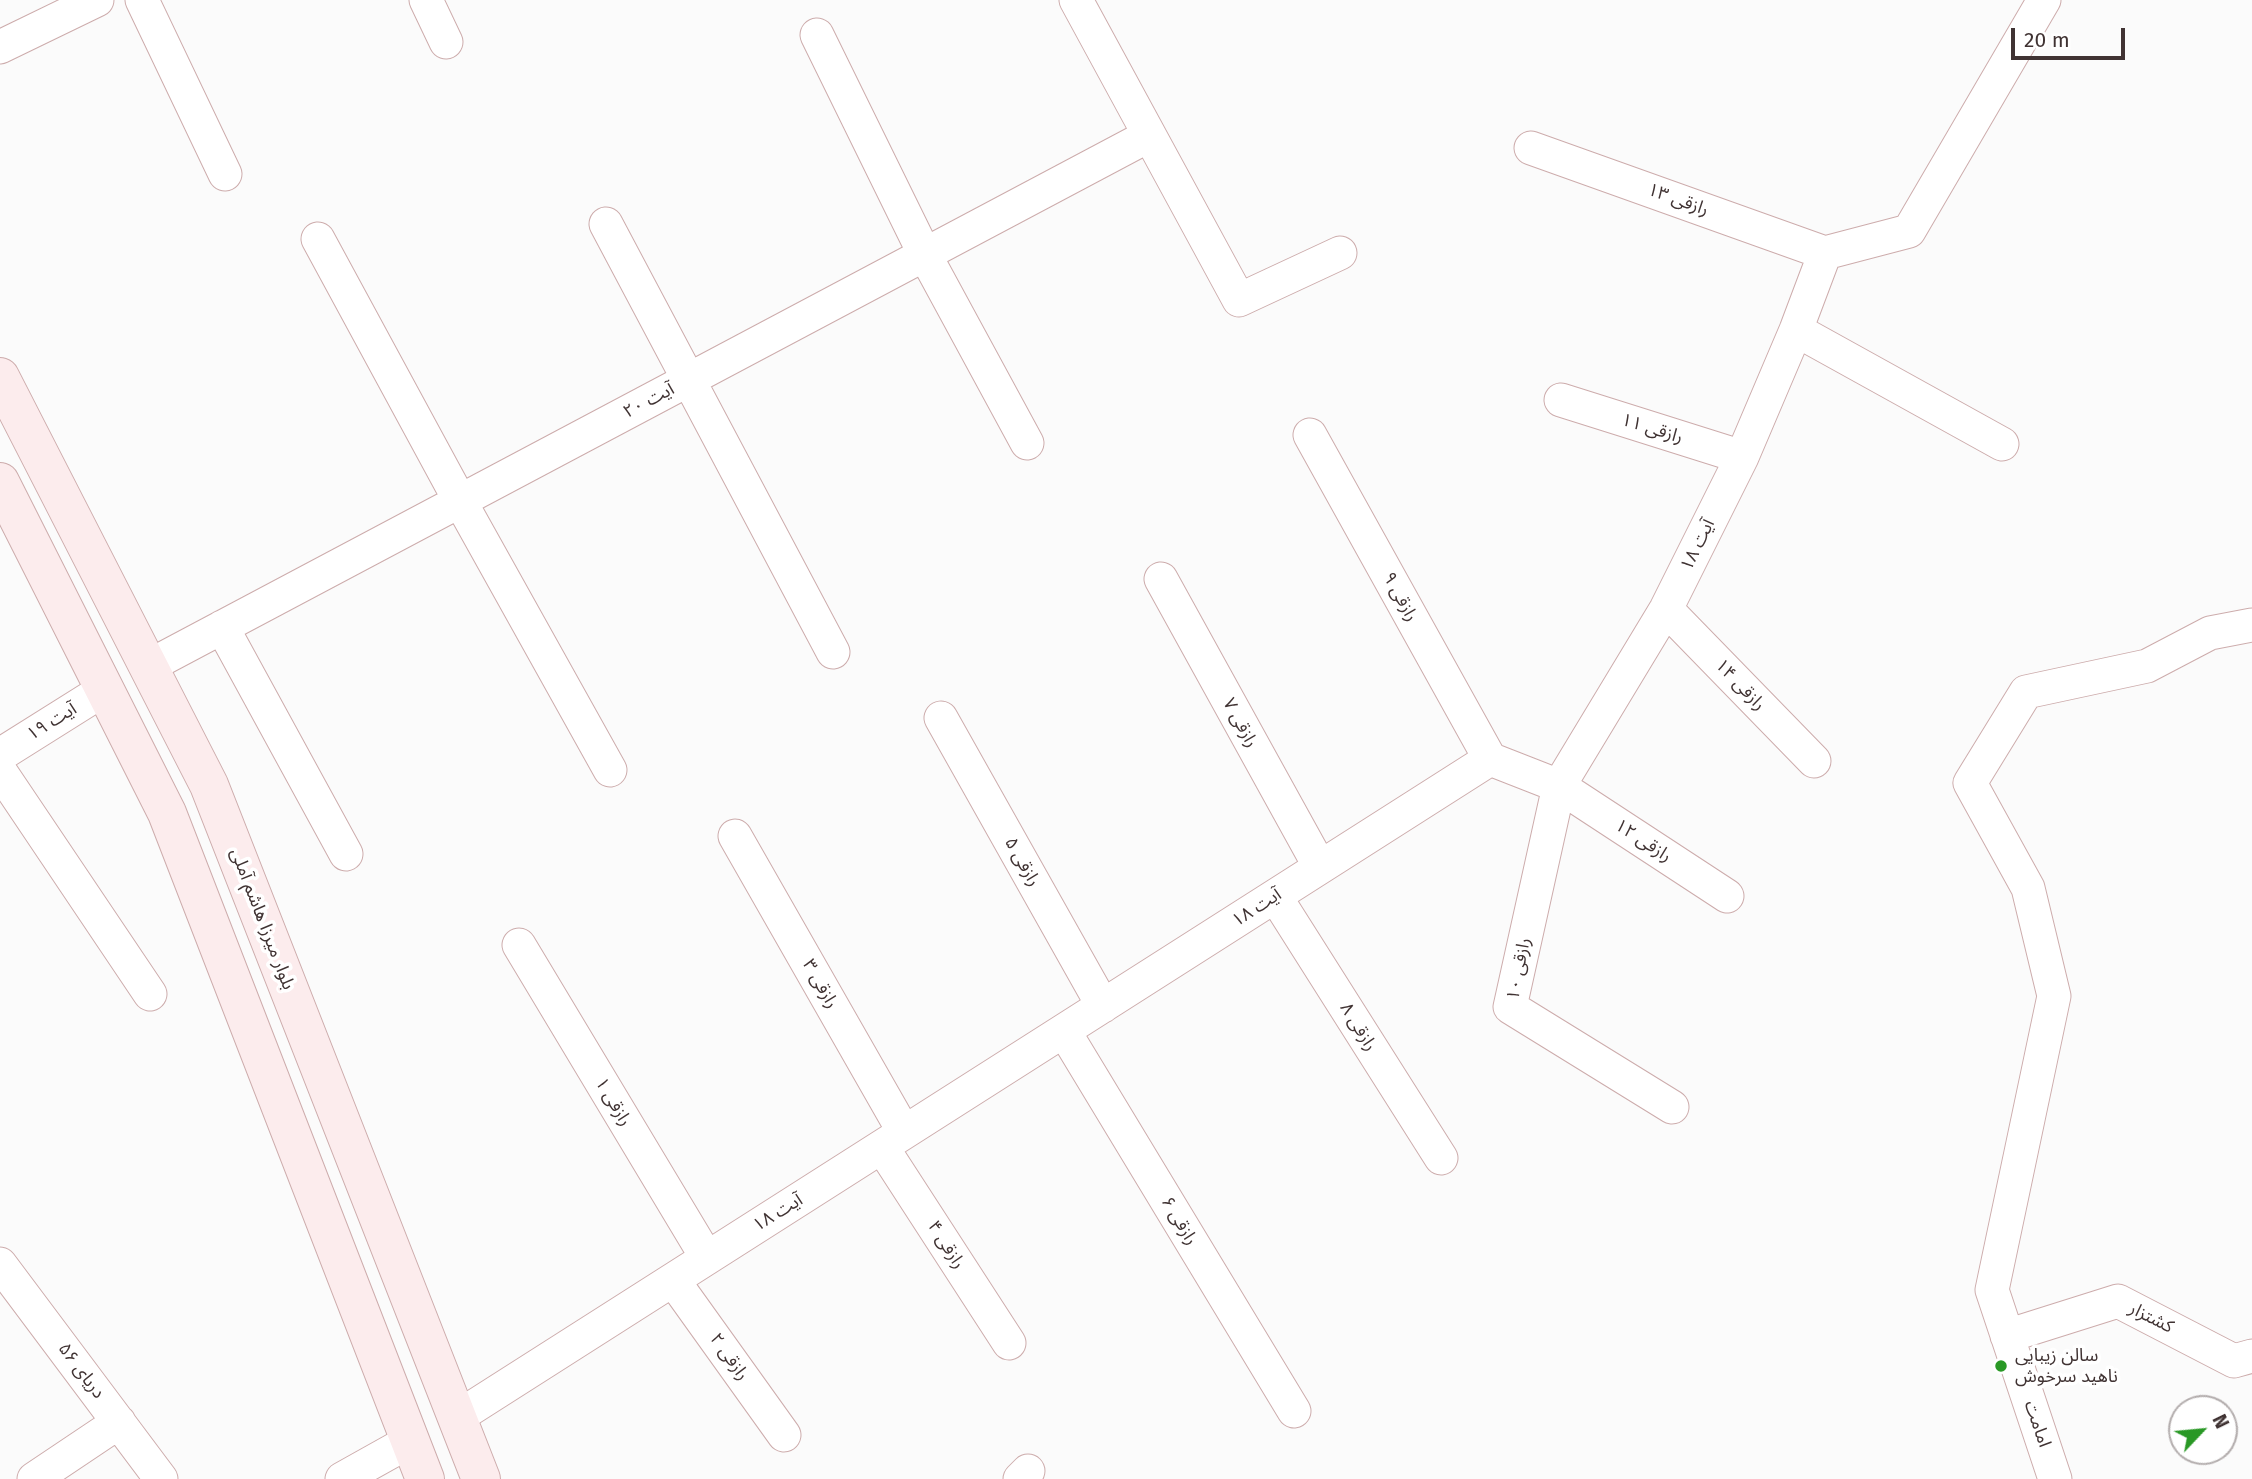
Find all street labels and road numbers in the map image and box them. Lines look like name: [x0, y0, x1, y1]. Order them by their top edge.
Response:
street label: رازقی ۱۳: [1645, 179, 1711, 221]
street label: آیت ۲۰: [620, 379, 678, 423]
street label: رازقی ۱۱: [1619, 409, 1685, 449]
street label: آیت ۱۸: [1676, 516, 1720, 574]
street label: رازقی ۹: [1378, 569, 1422, 625]
street label: رازقی ۱۴: [1710, 655, 1770, 715]
street label: رازقی ۷: [1218, 695, 1262, 751]
street label: آیت ۱۹: [23, 698, 81, 746]
street label: رازقی ۱۲: [1611, 815, 1675, 867]
street label: رازقی ۵: [999, 834, 1045, 890]
street label: بلوار میرزا هاشم آملی: [225, 845, 299, 993]
street label: آیت ۱۸: [1228, 884, 1286, 932]
street label: رازقی ۱۰: [1502, 936, 1536, 1002]
street label: رازقی ۳: [797, 956, 843, 1012]
street label: رازقی ۸: [1335, 999, 1381, 1055]
street label: رازقی ۱: [590, 1074, 636, 1130]
street label: آیت ۱۸: [749, 1189, 807, 1237]
street label: رازقی ۶: [1156, 1193, 1202, 1249]
street label: رازقی ۴: [923, 1217, 969, 1273]
street label: کشتزار: [2125, 1298, 2177, 1338]
street label: رازقی ۲: [705, 1329, 753, 1385]
street label: دریای ۵۶: [53, 1339, 109, 1403]
street label: امامت: [2019, 1398, 2055, 1450]

